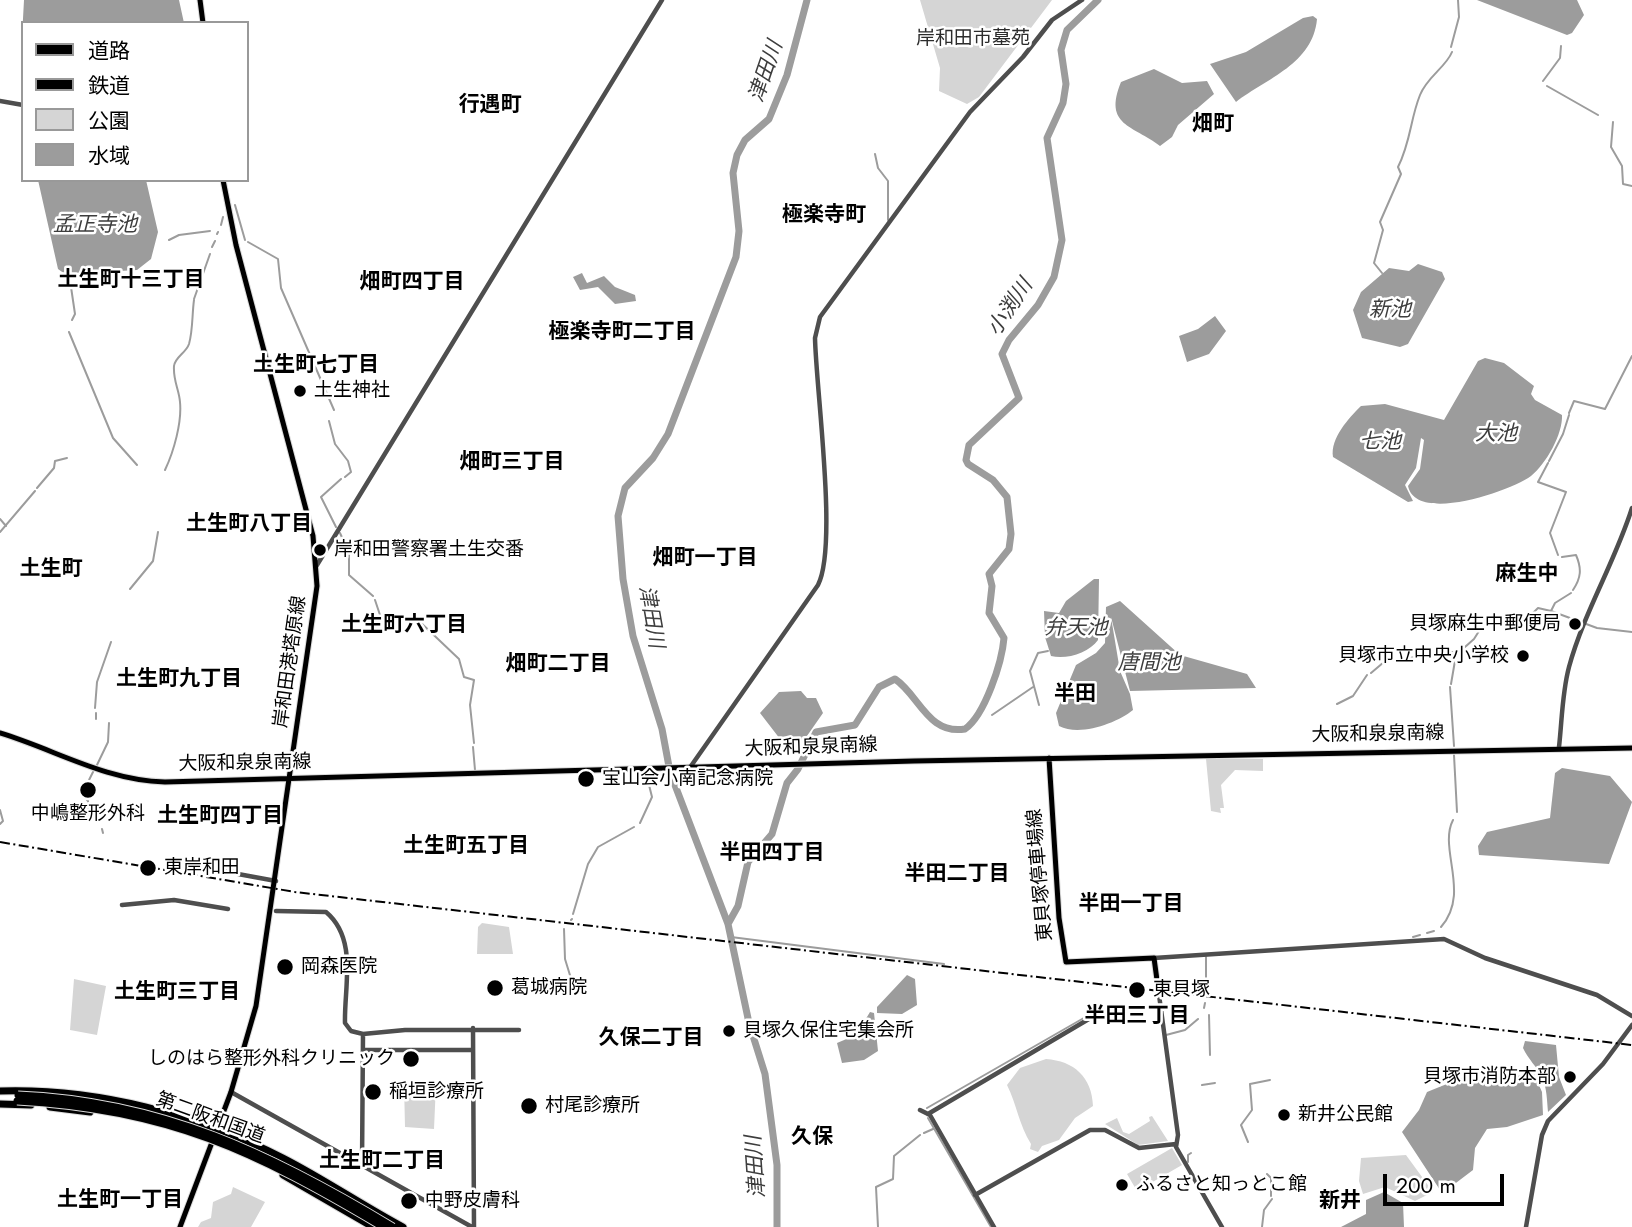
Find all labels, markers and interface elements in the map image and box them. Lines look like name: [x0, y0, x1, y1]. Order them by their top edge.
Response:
legend: [21, 21, 248, 182]
park label: 岸和田市墓苑: [916, 28, 1030, 50]
text: 道路: [88, 36, 130, 66]
water label: 津田川: [745, 38, 789, 106]
text: 鉄道: [88, 71, 130, 101]
district label: 行遇町: [459, 93, 521, 119]
text: 公園: [88, 106, 130, 136]
district label: 畑町: [1192, 112, 1234, 138]
text: 水域: [88, 141, 130, 171]
district label: 極楽寺町: [782, 203, 866, 229]
water label: 孟正寺池: [53, 213, 137, 239]
district label: 土生町十三丁目: [58, 268, 204, 294]
district label: 畑町四丁目: [360, 270, 464, 296]
water label: 小渕川: [983, 275, 1039, 341]
water label: 新池: [1369, 298, 1411, 324]
district label: 極楽寺町二丁目: [549, 320, 695, 346]
district label: 土生町七丁目: [253, 353, 379, 379]
place label: 土生神社: [314, 380, 390, 402]
marker: 土生神社: [292, 383, 308, 399]
water label: 大池: [1475, 422, 1517, 448]
water label: 七池: [1359, 430, 1401, 456]
district label: 畑町三丁目: [460, 450, 564, 476]
district label: 土生町八丁目: [186, 512, 312, 538]
place label: 岸和田警察署土生交番: [334, 539, 524, 561]
marker: 岸和田警察署土生交番: [312, 542, 328, 558]
district label: 畑町一丁目: [653, 546, 757, 572]
district label: 土生町: [20, 557, 82, 583]
district label: 麻生中: [1496, 562, 1558, 588]
water label: 津田川: [632, 584, 668, 650]
street label: 岸和田港塔原線: [270, 595, 312, 729]
district label: 土生町六丁目: [341, 613, 467, 639]
place label: 貝塚麻生中郵便局: [1409, 613, 1561, 635]
water label: 弁天池: [1045, 616, 1107, 642]
marker: 貝塚麻生中郵便局: [1567, 616, 1583, 632]
place label: 貝塚市立中央小学校: [1338, 645, 1509, 667]
marker: 貝塚市立中央小学校: [1515, 648, 1531, 664]
water label: 唐間池: [1118, 651, 1180, 677]
district label: 畑町二丁目: [506, 652, 610, 678]
district label: 土生町九丁目: [116, 667, 242, 693]
district label: 半田: [1054, 682, 1096, 708]
street label: 大阪和泉泉南線: [1311, 722, 1445, 748]
street label: 大阪和泉泉南線: [744, 734, 878, 762]
street label: 大阪和泉泉南線: [178, 751, 312, 777]
place label: 宝山会小南記念病院: [602, 768, 773, 790]
marker: 宝山会小南記念病院: [576, 769, 596, 789]
marker: 中嶋整形外科: [78, 780, 98, 800]
place label: 中嶋整形外科: [31, 803, 145, 825]
district label: 土生町四丁目: [157, 804, 283, 830]
street label: 東貝塚停車場線: [1024, 808, 1058, 942]
district label: 土生町五丁目: [403, 834, 529, 860]
district label: 半田四丁目: [720, 841, 824, 867]
place label: 東岸和田: [164, 857, 240, 879]
marker: 東岸和田: [138, 858, 158, 878]
district label: 半田二丁目: [905, 862, 1009, 888]
district label: 半田一丁目: [1079, 892, 1183, 918]
place label: 岡森医院: [301, 956, 377, 978]
marker: 岡森医院: [275, 957, 295, 977]
place label: 葛城病院: [511, 977, 587, 999]
marker: 葛城病院: [485, 978, 505, 998]
place label: 東貝塚: [1153, 979, 1210, 1001]
district label: 土生町三丁目: [114, 980, 240, 1006]
marker: 東貝塚: [1127, 980, 1147, 1000]
district label: 半田三丁目: [1085, 1004, 1189, 1030]
place label: 貝塚久保住宅集会所: [743, 1020, 914, 1042]
marker: 貝塚久保住宅集会所: [721, 1023, 737, 1039]
district label: 久保二丁目: [599, 1026, 703, 1052]
place label: しのはら整形外科クリニック: [148, 1048, 395, 1070]
marker: しのはら整形外科クリニック: [401, 1049, 421, 1069]
place label: 貝塚市消防本部: [1423, 1066, 1556, 1088]
marker: 貝塚市消防本部: [1562, 1069, 1578, 1085]
place label: 稲垣診療所: [389, 1081, 484, 1103]
marker: 稲垣診療所: [363, 1082, 383, 1102]
street label: 第二阪和国道: [153, 1089, 267, 1149]
place label: 村尾診療所: [545, 1095, 640, 1117]
marker: 村尾診療所: [519, 1096, 539, 1116]
place label: 新井公民館: [1298, 1104, 1393, 1126]
marker: 新井公民館: [1276, 1107, 1292, 1123]
district label: 久保: [791, 1125, 833, 1151]
water label: 津田川: [742, 1135, 772, 1199]
district label: 土生町二丁目: [319, 1149, 445, 1175]
scale bar: [1387, 1160, 1508, 1204]
text: 200 m: [1396, 1171, 1456, 1201]
place label: ふるさと知っとこ館: [1136, 1174, 1307, 1196]
marker: ふるさと知っとこ館: [1114, 1177, 1130, 1193]
district label: 土生町一丁目: [57, 1188, 183, 1214]
district label: 新井: [1319, 1189, 1361, 1215]
place label: 中野皮膚科: [425, 1190, 520, 1212]
marker: 中野皮膚科: [399, 1191, 419, 1211]

